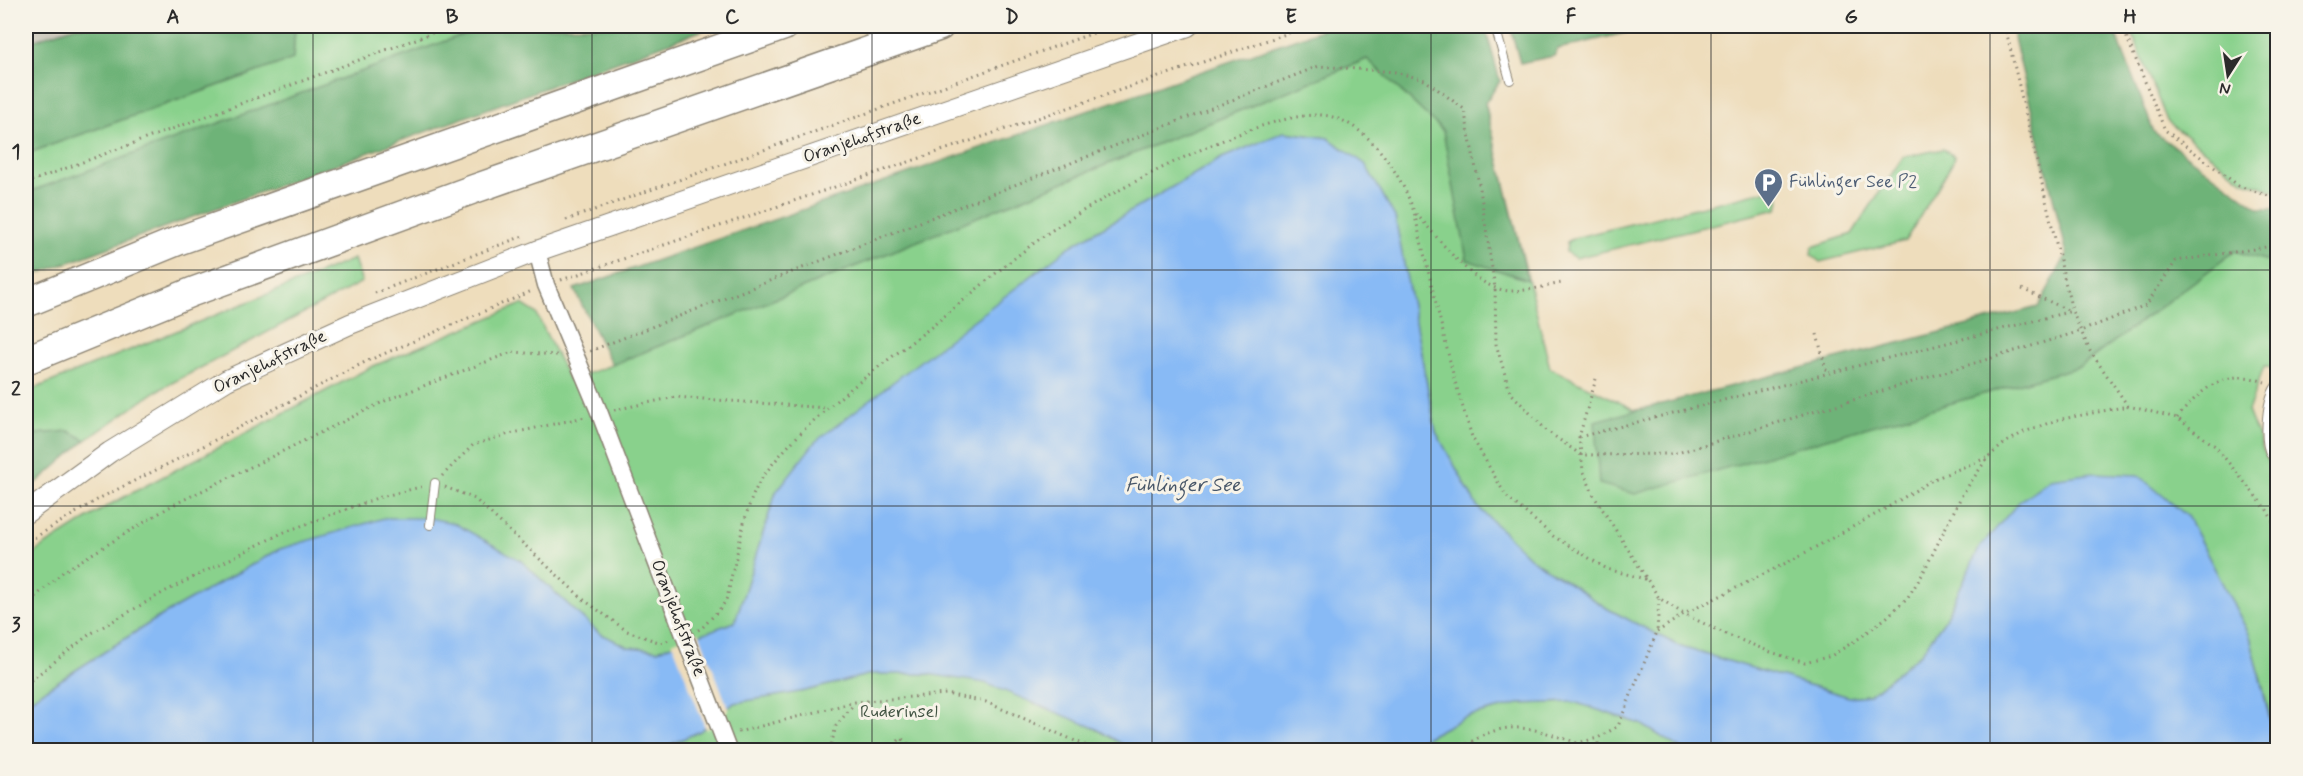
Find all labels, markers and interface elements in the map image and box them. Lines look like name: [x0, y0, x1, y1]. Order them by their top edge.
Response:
text: A: [166, 4, 180, 31]
text: B: [446, 4, 459, 31]
text: C: [725, 4, 740, 31]
text: D: [1005, 4, 1019, 31]
text: E: [1285, 4, 1297, 31]
text: F: [1566, 4, 1577, 31]
text: G: [1844, 4, 1858, 31]
text: H: [2123, 4, 2137, 31]
north arrow: [2198, 45, 2258, 105]
text: N: [2218, 77, 2233, 100]
street label: Oranjehofstraße: [800, 107, 924, 169]
text: 1: [12, 139, 20, 166]
parking icon: Fühlinger See P2: [1752, 166, 1784, 208]
place label: Fühlinger See P2: [1789, 170, 1917, 196]
street label: Oranjehofstraße: [209, 324, 331, 400]
text: 2: [11, 376, 21, 403]
water label: Fühlinger See: [1125, 472, 1241, 501]
street label: Oranjehofstraße: [645, 556, 711, 680]
text: 3: [11, 612, 21, 639]
park label: Ruderinsel: [860, 700, 938, 724]

